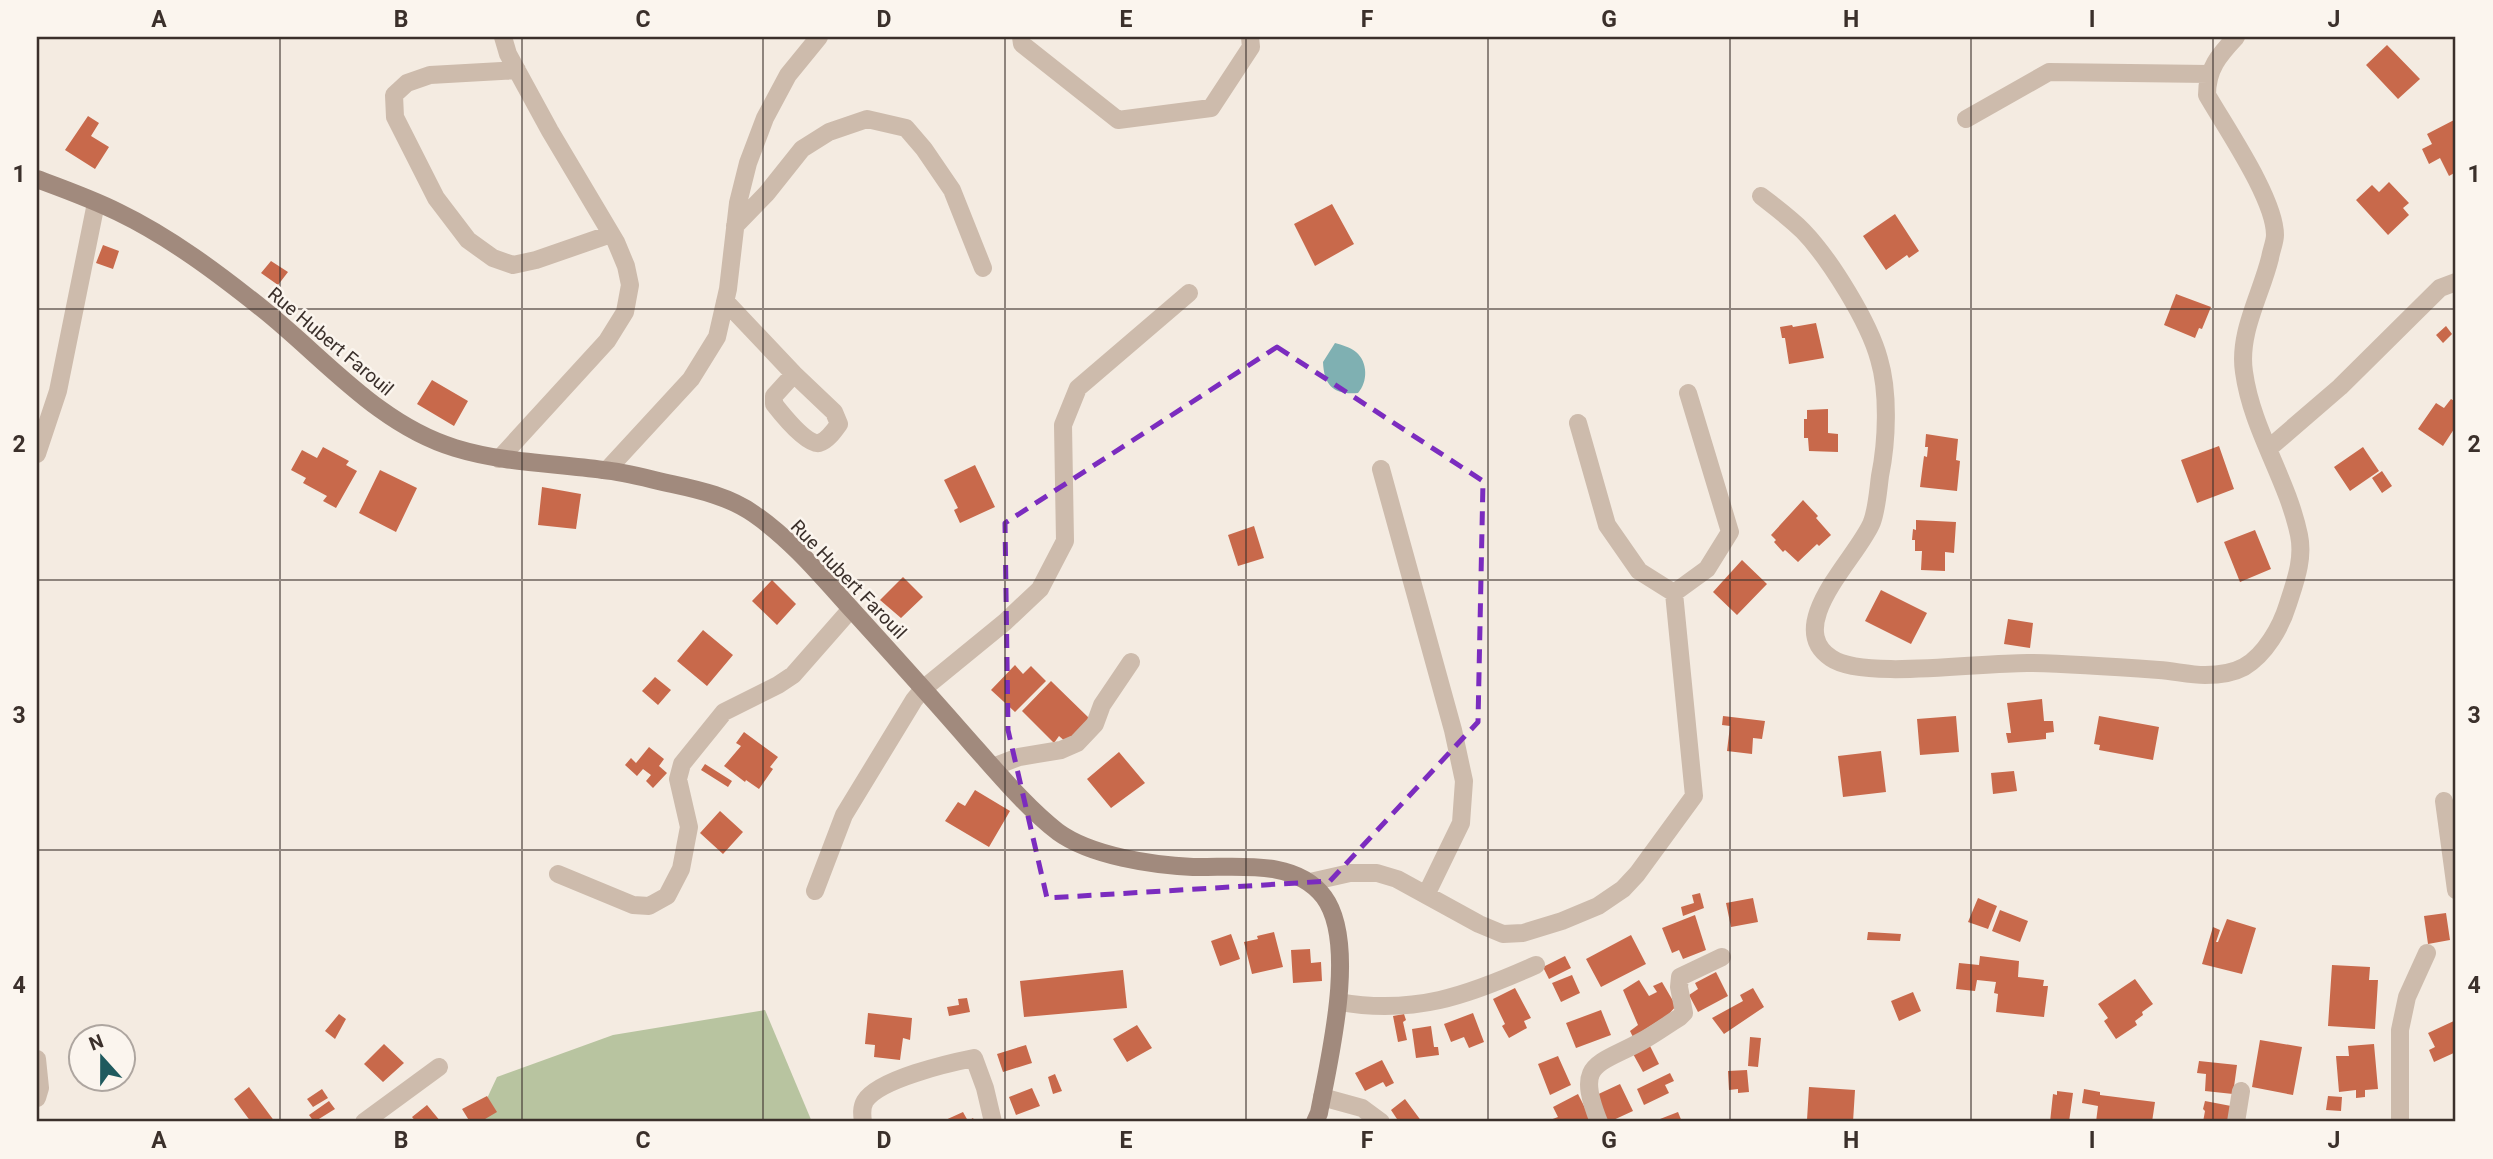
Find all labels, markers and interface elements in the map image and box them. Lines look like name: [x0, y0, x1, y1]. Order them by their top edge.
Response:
text: A: [151, 6, 167, 33]
text: B: [394, 6, 408, 33]
text: C: [635, 6, 651, 33]
text: D: [877, 6, 891, 33]
text: E: [1120, 6, 1133, 33]
text: F: [1361, 6, 1374, 33]
text: G: [1601, 6, 1617, 33]
text: H: [1843, 6, 1859, 33]
text: I: [2089, 6, 2095, 33]
text: J: [2328, 6, 2340, 33]
text: 1: [12, 161, 26, 188]
text: 1: [2467, 161, 2481, 188]
street label: Rue Hubert Farouil: [263, 282, 398, 401]
text: 2: [12, 431, 26, 458]
text: 2: [2467, 431, 2481, 458]
street label: Rue Hubert Farouil: [786, 515, 911, 644]
text: 3: [12, 702, 26, 729]
text: 3: [2467, 702, 2481, 729]
text: 4: [12, 972, 26, 999]
text: 4: [2467, 972, 2481, 999]
north arrow: [66, 1023, 136, 1092]
text: N: [86, 1029, 106, 1056]
text: A: [151, 1127, 167, 1154]
text: B: [394, 1127, 408, 1154]
text: C: [635, 1127, 651, 1154]
text: D: [877, 1127, 891, 1154]
text: E: [1120, 1127, 1133, 1154]
text: F: [1361, 1127, 1374, 1154]
text: G: [1601, 1127, 1617, 1154]
text: H: [1843, 1127, 1859, 1154]
text: I: [2089, 1127, 2095, 1154]
text: J: [2328, 1127, 2340, 1154]

